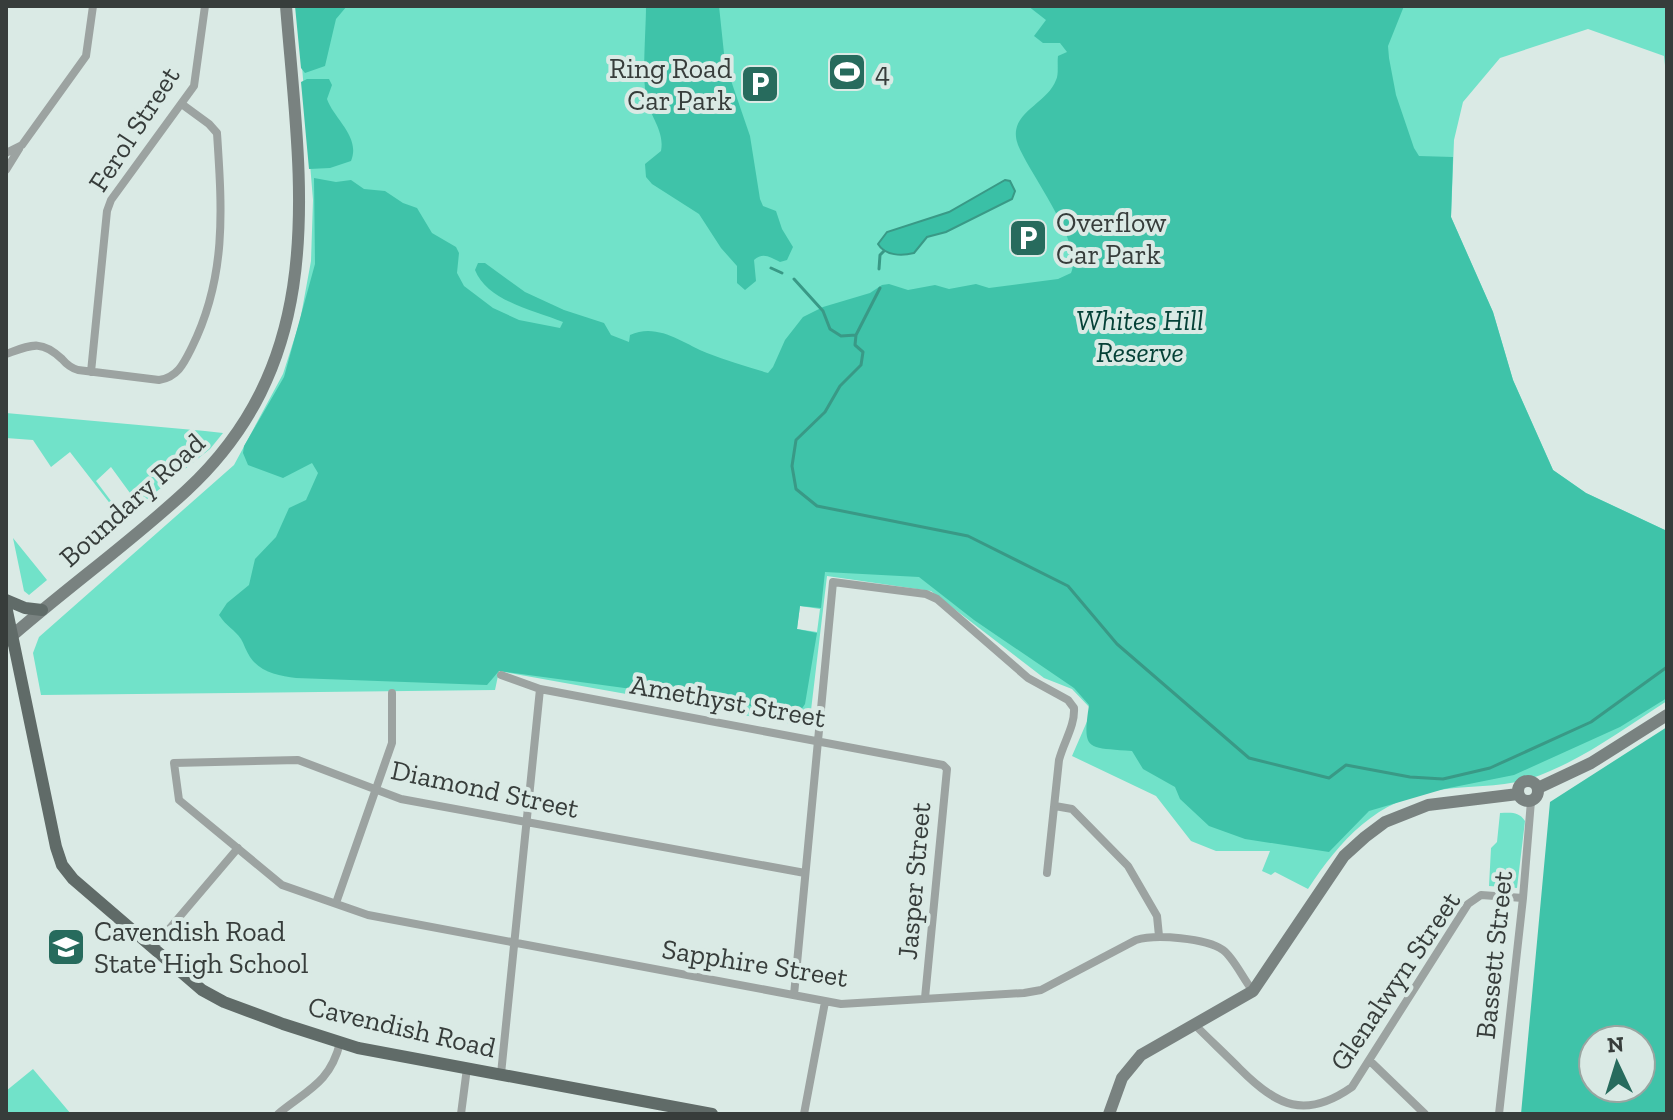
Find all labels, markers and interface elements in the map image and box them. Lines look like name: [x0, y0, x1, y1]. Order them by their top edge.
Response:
sports icon: 4: [826, 51, 868, 93]
place label: Ring Road Car Park: [609, 52, 732, 117]
place label: 4: [875, 56, 890, 89]
street label: Ferol Street: [82, 60, 187, 198]
parking icon: Ring Road Car Park: [739, 63, 781, 105]
place label: Overflow Car Park: [1056, 206, 1167, 271]
parking icon: Overflow Car Park: [1007, 217, 1049, 259]
park label: Whites Hill Reserve: [1076, 304, 1204, 369]
street label: Boundary Road: [53, 426, 211, 574]
street label: Amethyst Street: [628, 668, 829, 735]
street label: Diamond Street: [388, 753, 583, 825]
street label: Jasper Street: [891, 800, 937, 961]
street label: Bassett Street: [1469, 869, 1519, 1041]
street label: Glenalwyn Street: [1323, 885, 1467, 1077]
place label: Cavendish Road State High School: [94, 915, 309, 980]
school or university icon: Cavendish Road State High School: [45, 926, 87, 968]
street label: Sapphire Street: [660, 932, 851, 994]
street label: Cavendish Road: [305, 989, 499, 1065]
north arrow: [1577, 1024, 1657, 1104]
text: N: [1606, 1030, 1625, 1059]

